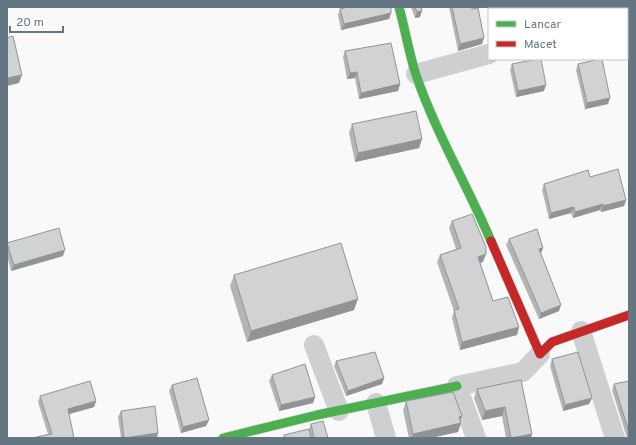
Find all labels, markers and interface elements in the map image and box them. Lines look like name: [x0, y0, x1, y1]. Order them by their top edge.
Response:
scale bar: [10, 8, 63, 34]
legend: [488, 8, 628, 60]
text: 20 m: [16, 15, 44, 31]
text: Lancar: [524, 17, 561, 33]
text: Macet: [524, 37, 557, 53]

